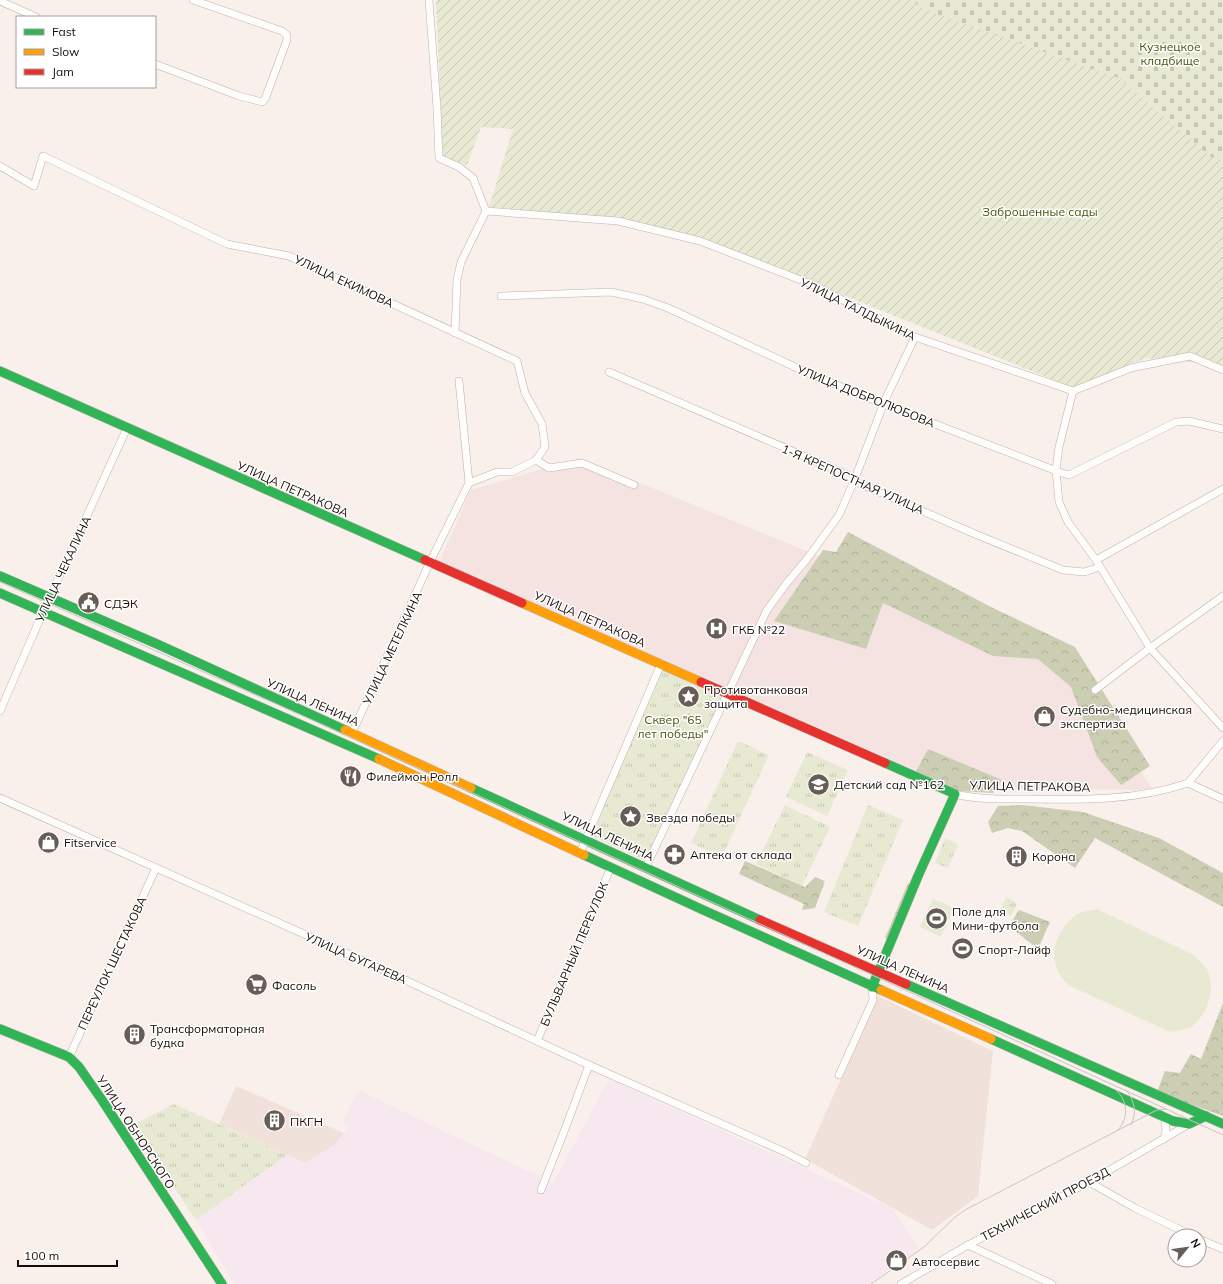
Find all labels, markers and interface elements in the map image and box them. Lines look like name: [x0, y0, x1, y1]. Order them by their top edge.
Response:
legend: [16, 16, 156, 88]
text: Fast: [52, 24, 76, 39]
park label: Кузнецкое кладбище: [1139, 39, 1201, 68]
text: Slow: [52, 44, 80, 59]
text: Jam: [52, 64, 74, 79]
park label: Заброшенные сады: [982, 204, 1098, 219]
street label: УЛИЦА ЕКИМОВА: [291, 251, 396, 311]
street label: УЛИЦА ТАЛДЫКИНА: [797, 274, 918, 344]
street label: УЛИЦА ДОБРОЛЮБОВА: [794, 361, 937, 431]
street label: 1-Я КРЕПОСТНАЯ УЛИЦА: [780, 441, 927, 517]
street label: УЛИЦА ПЕТРАКОВА: [234, 457, 351, 520]
street label: УЛИЦА ЧЕКАЛИНА: [31, 513, 94, 625]
street label: УЛИЦА ПЕТРАКОВА: [531, 587, 648, 650]
street label: УЛИЦА МЕТЕЛКИНА: [359, 589, 425, 708]
public building icon: СДЭК: [75, 590, 101, 616]
place label: СДЭК: [104, 596, 138, 611]
hospital icon: ГКБ №22: [703, 616, 729, 642]
place label: ГКБ №22: [732, 622, 785, 637]
street label: УЛИЦА ЛЕНИНА: [263, 674, 362, 729]
place label: Противотанковая защита: [704, 682, 808, 711]
place icon: Противотанковая защита: [676, 683, 702, 709]
place label: Судебно-медицинская экспертиза: [1060, 702, 1192, 731]
shop icon: Судебно-медицинская экспертиза: [1032, 703, 1058, 729]
park label: Сквер "65 лет победы": [638, 712, 708, 741]
restaurant icon: Филеймон Ролл: [337, 763, 363, 789]
place label: Филеймон Ролл: [366, 769, 458, 784]
school or university icon: Детский сад №162: [806, 771, 832, 797]
place label: Детский сад №162: [834, 777, 944, 792]
street label: УЛИЦА ПЕТРАКОВА: [969, 777, 1091, 795]
place icon: Звезда победы: [618, 804, 644, 830]
street label: УЛИЦА ЛЕНИНА: [559, 808, 657, 864]
place label: Звезда победы: [646, 810, 735, 825]
shop icon: Fitservice: [36, 829, 62, 855]
place label: Fitservice: [64, 835, 117, 850]
pharmacy icon: Аптека от склада: [662, 841, 688, 867]
building icon: Корона: [1004, 843, 1030, 869]
place label: Аптека от склада: [690, 847, 792, 862]
place label: Корона: [1032, 849, 1076, 864]
street label: БУЛЬВАРНЫЙ ПЕРЕУЛОК: [537, 880, 611, 1028]
street label: ПЕРЕУЛОК ШЕСТАКОВА: [74, 894, 150, 1032]
place label: Поле для Мини-футбола: [952, 904, 1039, 933]
sports icon: Поле для Мини-футбола: [924, 905, 950, 931]
street label: УЛИЦА БУГАРЕВА: [302, 928, 409, 987]
sports icon: Спорт-Лайф: [950, 936, 976, 962]
street label: УЛИЦА ЛЕНИНА: [853, 941, 952, 996]
place label: Спорт-Лайф: [978, 942, 1051, 957]
supermarket icon: Фасоль: [243, 972, 269, 998]
place label: Фасоль: [272, 978, 317, 993]
place label: Трансформаторная будка: [150, 1021, 265, 1050]
building icon: Трансформаторная будка: [121, 1022, 147, 1048]
street label: УЛИЦА ОБНОРСКОГО: [93, 1072, 178, 1192]
building icon: ПКГН: [262, 1108, 288, 1134]
place label: ПКГН: [290, 1114, 323, 1129]
street label: ТЕХНИЧЕСКИЙ ПРОЕЗД: [978, 1164, 1112, 1244]
north arrow: [1167, 1228, 1207, 1268]
text: N: [1188, 1236, 1204, 1250]
scale bar: [18, 1242, 117, 1268]
text: 100 m: [24, 1248, 59, 1263]
shop icon: Автосервис: [884, 1248, 910, 1274]
place label: Автосервис: [912, 1254, 980, 1269]

